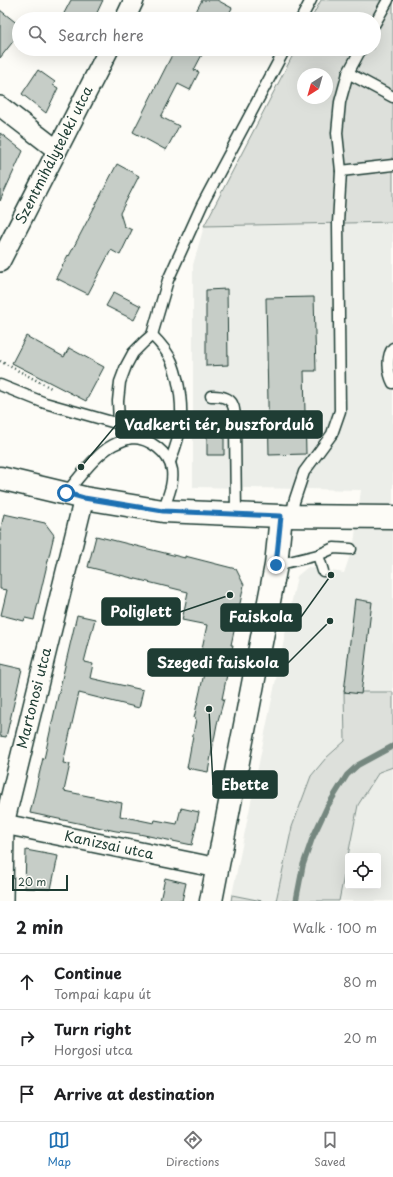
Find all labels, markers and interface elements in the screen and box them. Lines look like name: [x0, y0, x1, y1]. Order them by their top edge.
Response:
search box: [12, 12, 381, 56]
icon: search: [26, 23, 48, 45]
text: Search here: [58, 23, 144, 46]
north arrow: [297, 68, 333, 104]
street label: Szentmihályteleki utca: [10, 82, 98, 227]
callout: Vadkerti tér, buszforduló: [116, 411, 322, 438]
text: Vadkerti tér, buszforduló: [124, 412, 314, 435]
route start: [57, 484, 75, 502]
route end: [267, 556, 285, 574]
callout: Poliglett: [102, 598, 180, 625]
text: Poliglett: [110, 599, 172, 622]
callout: Faiskola: [221, 604, 301, 631]
text: Faiskola: [229, 604, 293, 627]
street label: Martonosi utca: [11, 645, 56, 751]
callout: Szegedi faiskola: [148, 649, 288, 676]
text: Szegedi faiskola: [157, 650, 279, 673]
callout: Ebette: [213, 771, 277, 798]
text: Ebette: [221, 772, 269, 795]
street label: Kanizsai utca: [62, 825, 156, 864]
map controls: [345, 853, 381, 889]
button: locate: [345, 853, 381, 889]
scale bar: [12, 873, 68, 892]
text: 20 m: [18, 873, 46, 890]
text: 2 min: [16, 914, 63, 940]
text: Walk · 100 m: [293, 918, 377, 937]
text: Continue: [54, 961, 122, 984]
icon: ahead: [16, 971, 38, 993]
text: 80 m: [343, 972, 377, 991]
text: Tompai kapu út: [54, 984, 151, 1003]
text: Turn right: [54, 1017, 131, 1040]
icon: right: [16, 1027, 38, 1049]
text: 20 m: [343, 1028, 377, 1047]
text: Horgosi utca: [54, 1040, 133, 1059]
text: Arrive at destination: [54, 1082, 215, 1105]
icon: arrive: [16, 1083, 38, 1105]
tab: Map: [47, 1129, 71, 1170]
tab: Directions: [166, 1129, 219, 1170]
tab: Saved: [314, 1129, 346, 1170]

